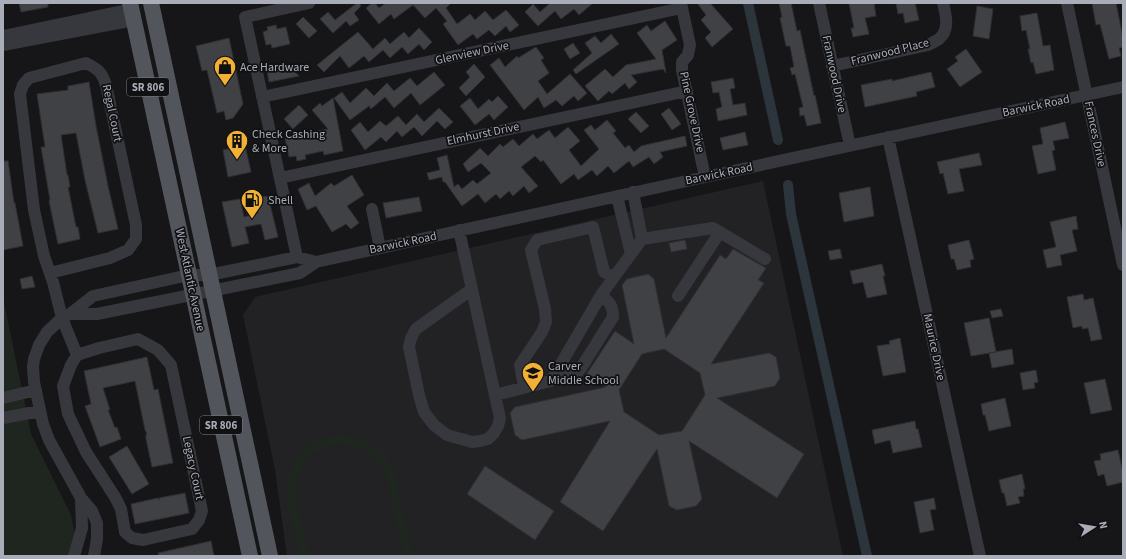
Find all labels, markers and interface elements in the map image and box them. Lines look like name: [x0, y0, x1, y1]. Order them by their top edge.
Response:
street label: Franwood Drive: [817, 34, 851, 114]
street label: Franwood Place: [849, 34, 931, 70]
street label: Glenview Drive: [434, 37, 510, 69]
shop icon: Ace Hardware: [212, 54, 238, 87]
place label: Ace Hardware: [240, 59, 309, 76]
street label: Pine Grove Drive: [675, 70, 709, 154]
road number: SR 806: [127, 78, 169, 96]
street label: Regal Court: [98, 83, 126, 143]
street label: Barwick Road: [1001, 91, 1071, 121]
street label: Frances Drive: [1080, 100, 1110, 168]
street label: Elmhurst Drive: [445, 118, 521, 150]
place label: Check Cashing & More: [252, 126, 325, 157]
building icon: Check Cashing & More: [224, 128, 250, 161]
street label: Barwick Road: [684, 159, 754, 189]
fuel station icon: Shell: [239, 187, 265, 220]
place label: Shell: [268, 192, 293, 209]
street label: West Atlantic Avenue: [171, 227, 209, 333]
street label: Barwick Road: [368, 228, 438, 258]
street label: Maurice Drive: [919, 312, 949, 382]
place label: Carver Middle School: [548, 358, 619, 389]
school or university icon: Carver Middle School: [520, 360, 546, 393]
road number: SR 806: [200, 416, 242, 434]
street label: Legacy Court: [178, 434, 208, 502]
north arrow: [1074, 507, 1114, 547]
text: N: [1095, 520, 1111, 530]

